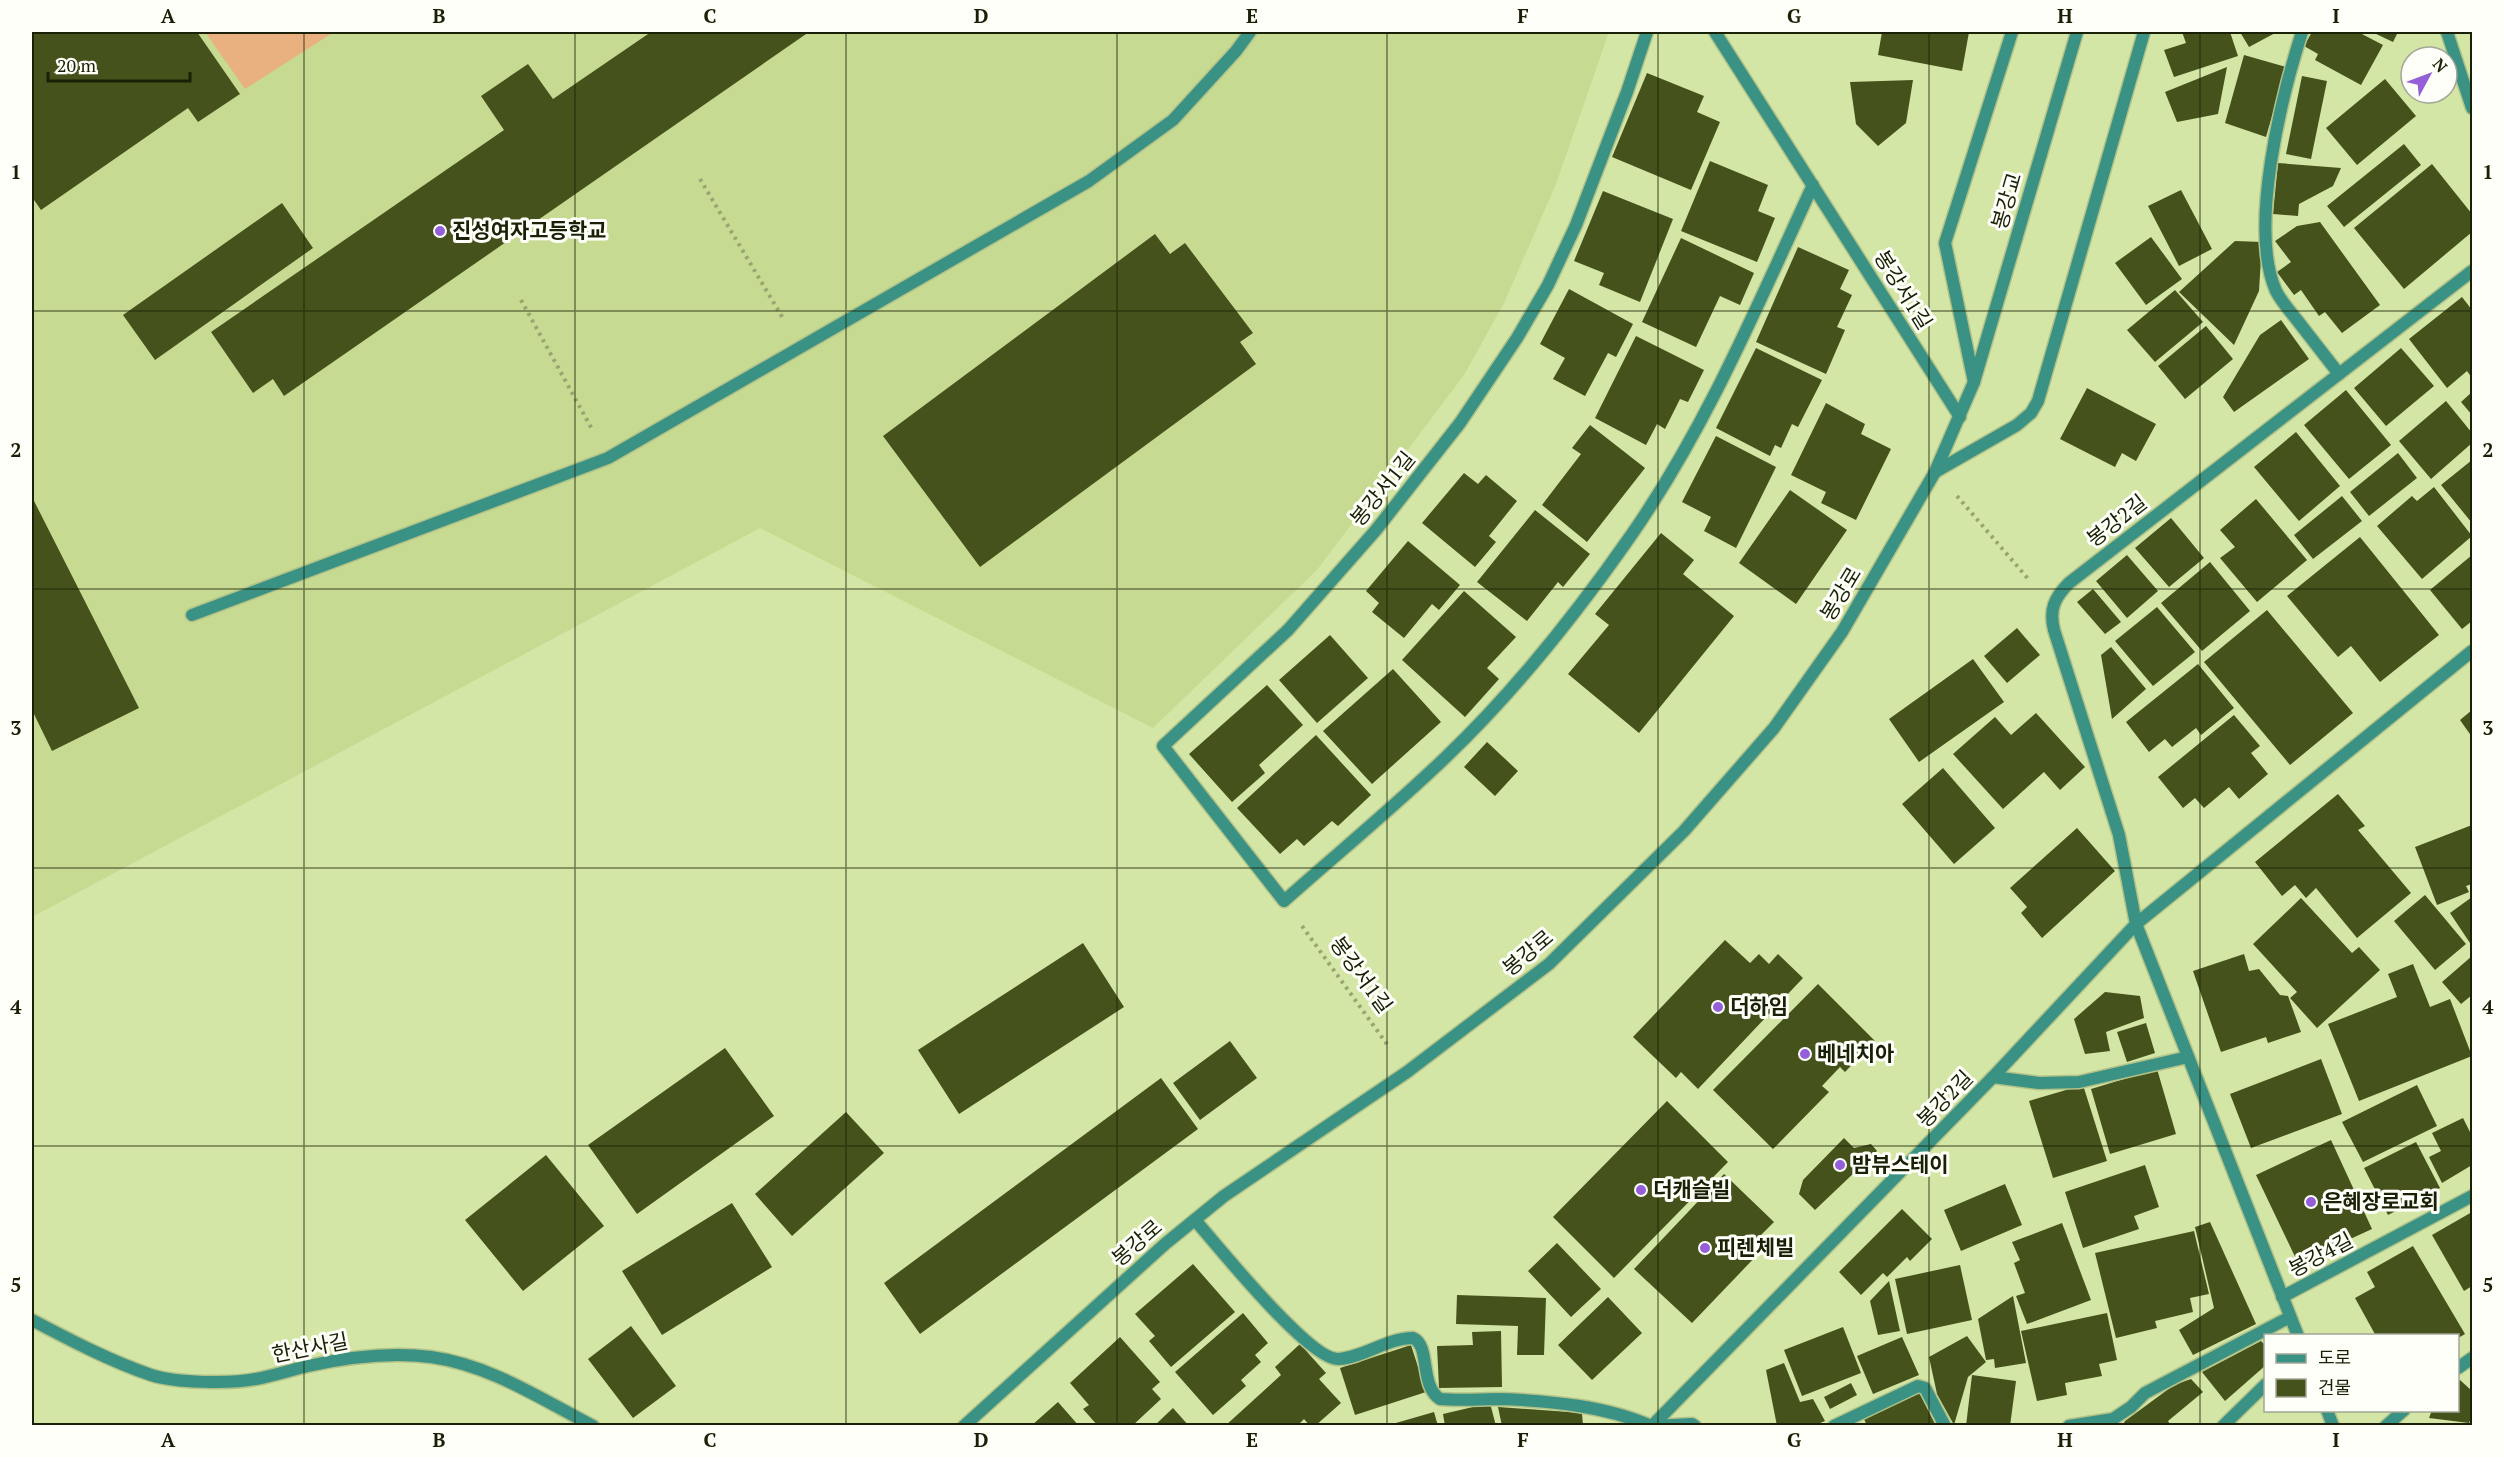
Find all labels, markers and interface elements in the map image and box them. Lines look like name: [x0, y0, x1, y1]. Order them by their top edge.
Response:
text: A: [161, 2, 176, 29]
text: B: [433, 2, 446, 29]
text: C: [703, 2, 717, 29]
text: D: [974, 2, 988, 29]
text: E: [1246, 2, 1258, 29]
text: F: [1517, 2, 1529, 29]
text: G: [1787, 2, 1801, 29]
text: H: [2057, 2, 2073, 29]
text: I: [2332, 2, 2340, 29]
scale bar: [48, 45, 190, 83]
north arrow: [2399, 45, 2459, 105]
text: 20 m: [57, 53, 97, 77]
text: N: [2428, 53, 2453, 77]
text: 1: [10, 158, 22, 185]
text: 1: [2482, 158, 2494, 185]
street label: 봉강교: [1985, 169, 2027, 232]
place label: 진성여자고등학교: [452, 216, 607, 244]
marker: 진성여자고등학교: [433, 224, 447, 238]
street label: 봉강서1길: [1869, 245, 1939, 334]
text: 2: [10, 436, 22, 463]
text: 2: [2482, 436, 2494, 463]
street label: 봉강서1길: [1344, 445, 1421, 532]
street label: 봉강2길: [2081, 488, 2152, 553]
street label: 봉강로: [1813, 561, 1867, 626]
text: 3: [10, 714, 22, 741]
text: 3: [2482, 714, 2494, 741]
street label: 봉강로: [1496, 923, 1559, 982]
street label: 봉강서1길: [1324, 930, 1399, 1018]
place label: 더하임: [1730, 992, 1788, 1020]
text: 4: [10, 993, 22, 1020]
text: 4: [2482, 993, 2494, 1020]
marker: 더하임: [1711, 1000, 1725, 1014]
place label: 베네치아: [1817, 1039, 1894, 1067]
marker: 베네치아: [1798, 1047, 1812, 1061]
street label: 봉강2길: [1910, 1064, 1978, 1133]
place label: 밤뷰스테이: [1852, 1150, 1949, 1178]
marker: 밤뷰스테이: [1833, 1158, 1847, 1172]
place label: 더캐슬빌: [1653, 1175, 1730, 1203]
marker: 더캐슬빌: [1634, 1183, 1648, 1197]
place label: 은혜장로교회: [2323, 1187, 2439, 1215]
marker: 은혜장로교회: [2304, 1195, 2318, 1209]
street label: 봉강로: [1105, 1213, 1167, 1272]
street label: 봉강4길: [2283, 1226, 2358, 1283]
place label: 피렌체빌: [1717, 1233, 1794, 1261]
marker: 피렌체빌: [1698, 1241, 1712, 1255]
text: 5: [10, 1271, 22, 1298]
text: 5: [2482, 1271, 2494, 1298]
street label: 한산사길: [269, 1326, 350, 1368]
legend: [2264, 1334, 2459, 1412]
text: 도로: [2318, 1345, 2351, 1369]
text: 건물: [2318, 1375, 2351, 1399]
text: A: [161, 1426, 176, 1453]
text: B: [433, 1426, 446, 1453]
text: C: [703, 1426, 717, 1453]
text: D: [974, 1426, 988, 1453]
text: E: [1246, 1426, 1258, 1453]
text: F: [1517, 1426, 1529, 1453]
text: G: [1787, 1426, 1801, 1453]
text: H: [2057, 1426, 2073, 1453]
text: I: [2332, 1426, 2340, 1453]

